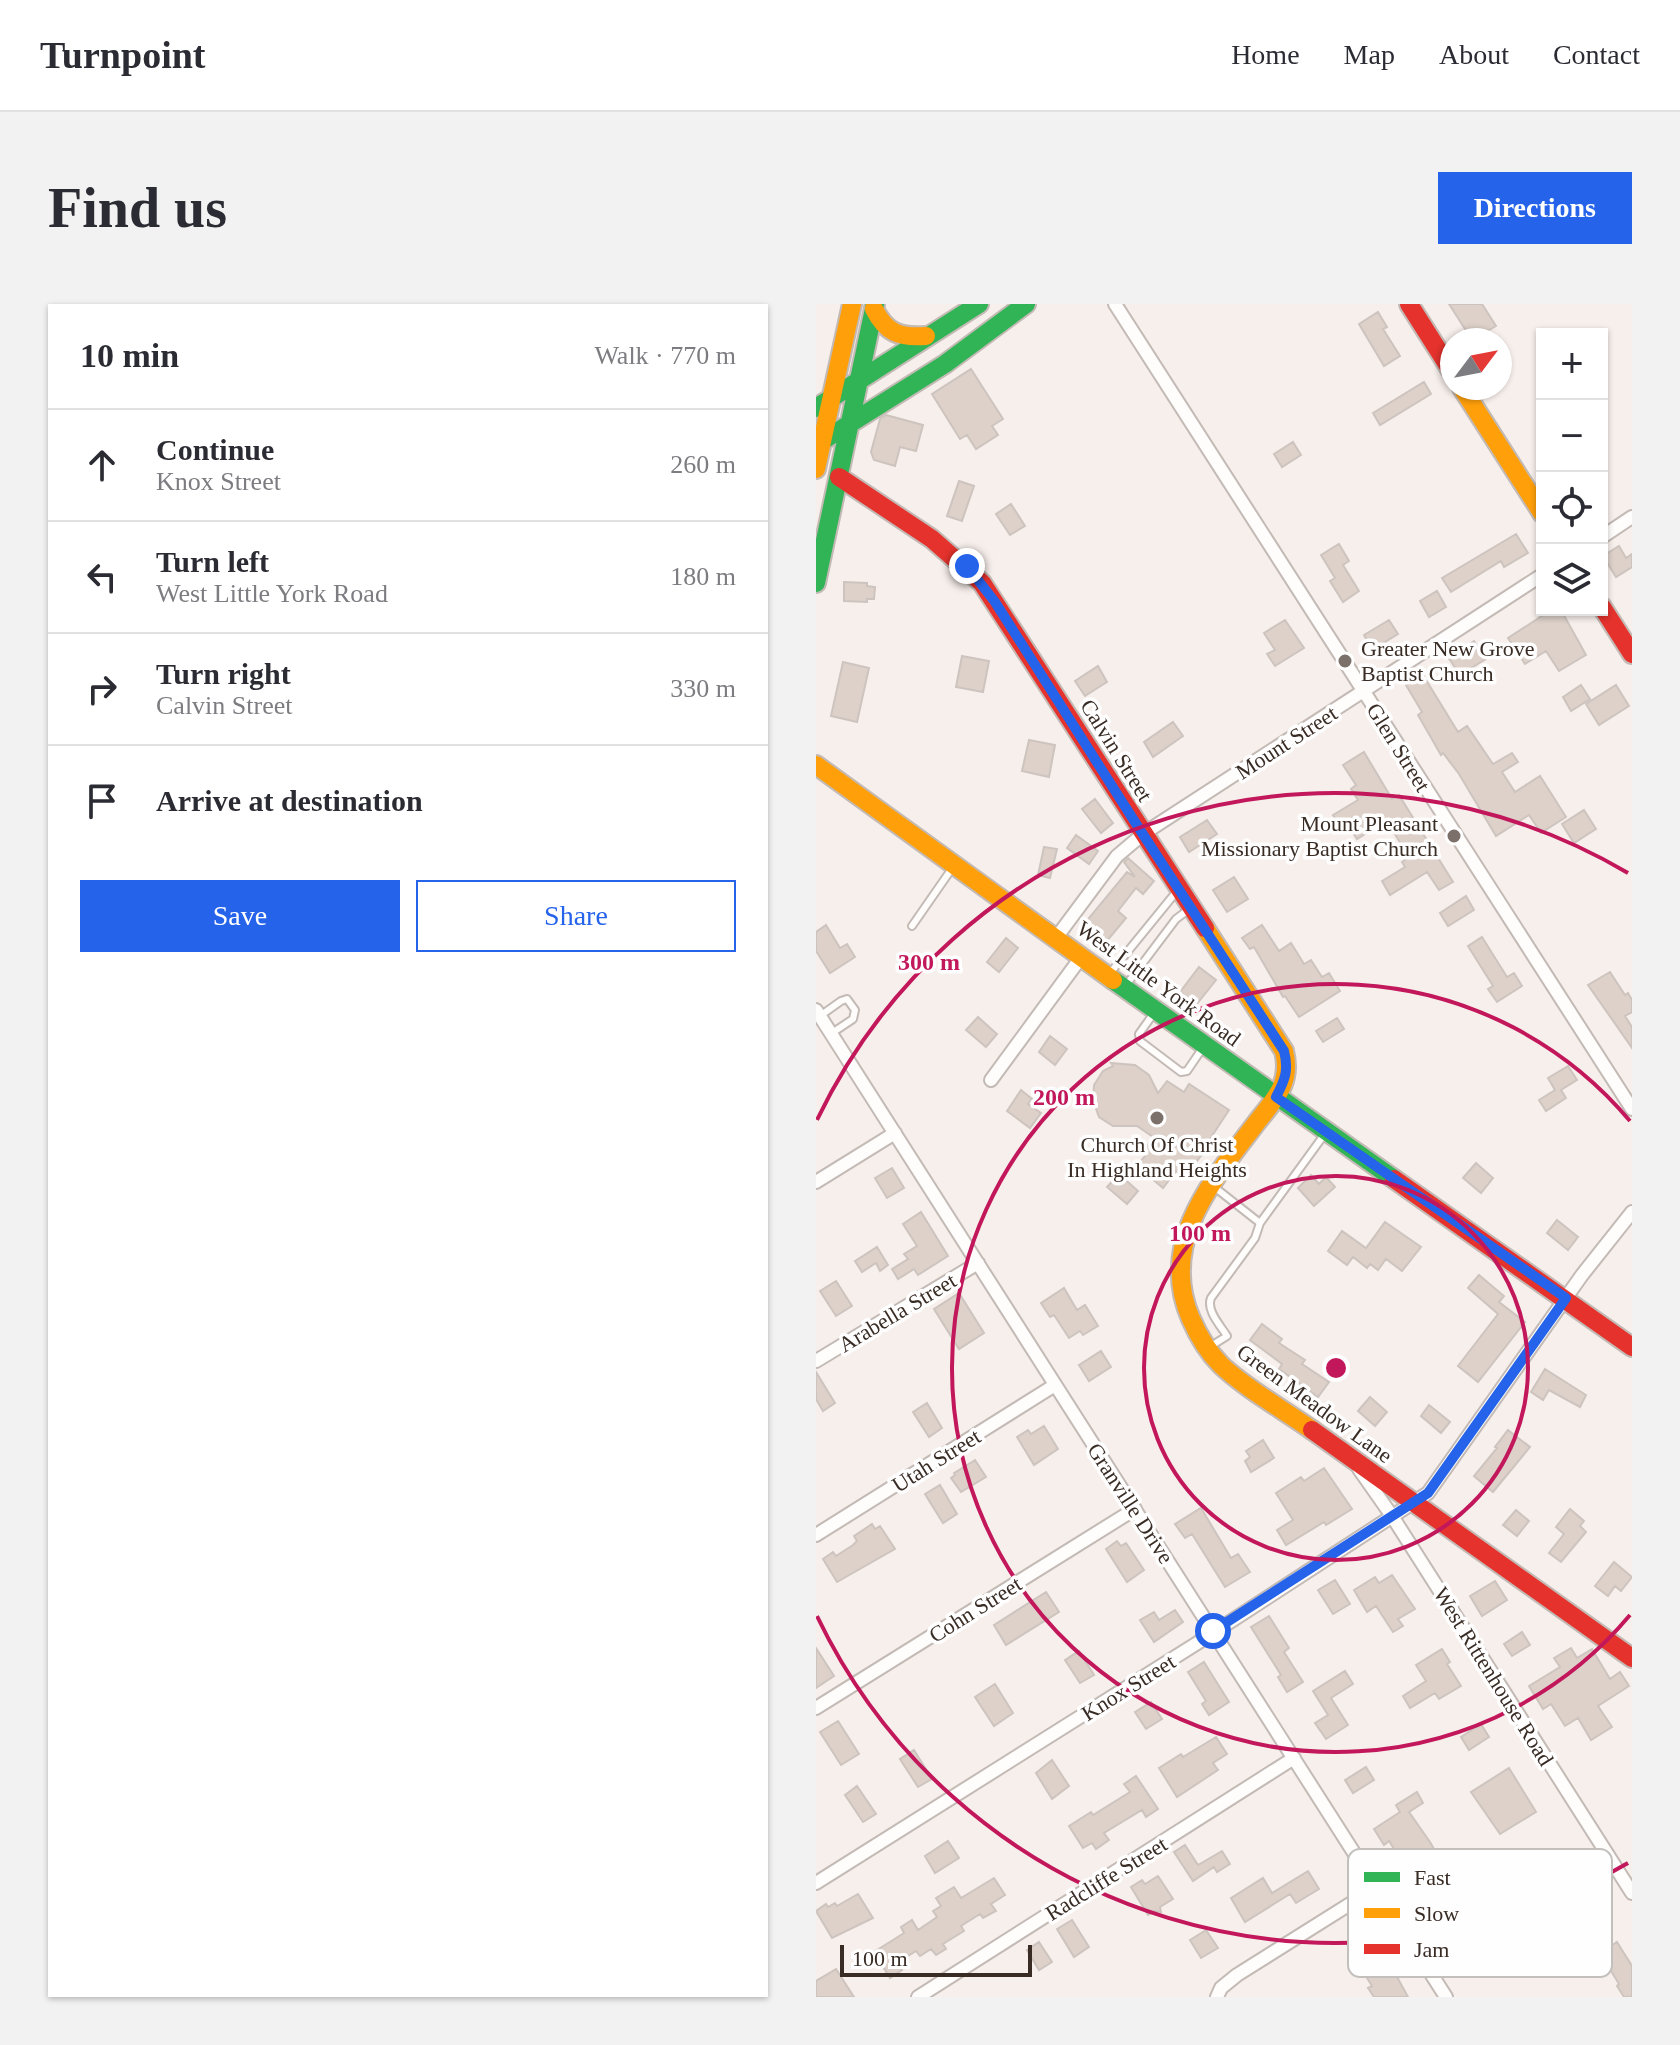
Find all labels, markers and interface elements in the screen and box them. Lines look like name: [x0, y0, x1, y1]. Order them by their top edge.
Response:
text: Turnpoint: [40, 34, 205, 76]
text: Home: [1231, 39, 1300, 70]
text: Map: [1344, 39, 1395, 70]
text: About: [1439, 39, 1509, 70]
text: Contact: [1553, 39, 1640, 70]
button: Directions: [1438, 172, 1632, 244]
text: Find us: [48, 177, 227, 239]
north arrow: [1440, 328, 1512, 400]
map controls: [1536, 328, 1608, 616]
button: +: [1536, 328, 1608, 400]
text: 10 min: [80, 337, 179, 374]
text: Walk · 770 m: [594, 341, 736, 370]
button: −: [1536, 400, 1608, 472]
text: Continue: [156, 433, 274, 466]
icon: ahead: [80, 443, 124, 487]
text: 260 m: [670, 450, 736, 479]
text: Knox Street: [156, 467, 281, 496]
button: locate: [1536, 472, 1608, 544]
button: layers: [1536, 544, 1608, 616]
text: Turn left: [156, 545, 269, 578]
route end: [949, 548, 985, 584]
icon: left: [80, 555, 124, 599]
text: 180 m: [670, 562, 736, 591]
text: West Little York Road: [156, 579, 388, 608]
place label: Greater New Grove Baptist Church: [1361, 636, 1534, 686]
marker: Greater New Grove Baptist Church: [1336, 652, 1354, 670]
text: Turn right: [156, 657, 291, 690]
icon: right: [80, 667, 124, 711]
text: 330 m: [670, 674, 736, 703]
text: Calvin Street: [156, 691, 292, 720]
street label: Calvin Street: [1075, 695, 1158, 806]
street label: Glen Street: [1362, 698, 1436, 796]
street label: Mount Street: [1231, 700, 1342, 784]
icon: arrive: [80, 779, 124, 823]
text: Arrive at destination: [156, 784, 423, 817]
place label: Mount Pleasant Missionary Baptist Church: [1201, 811, 1438, 861]
marker: Mount Pleasant Missionary Baptist Church: [1445, 827, 1463, 845]
button: Save: [80, 880, 400, 952]
button: Share: [416, 880, 736, 952]
street label: West Little York Road: [1072, 916, 1245, 1051]
text: 300 m: [898, 949, 960, 975]
text: 200 m: [1033, 1084, 1095, 1110]
marker: Church Of Christ In Highland Heights: [1148, 1109, 1166, 1127]
place label: Church Of Christ In Highland Heights: [1067, 1132, 1247, 1182]
text: 100 m: [1169, 1220, 1231, 1246]
street label: Arabella Street: [834, 1268, 961, 1357]
street label: Green Meadow Lane: [1232, 1339, 1397, 1468]
centre of rings: [1322, 1354, 1350, 1382]
street label: Utah Street: [887, 1423, 985, 1497]
street label: Granville Drive: [1082, 1438, 1179, 1568]
street label: Cohn Street: [924, 1571, 1026, 1648]
street label: West Rittenhouse Road: [1428, 1582, 1559, 1770]
route start: [1195, 1613, 1231, 1649]
street label: Knox Street: [1077, 1649, 1180, 1726]
street label: Radcliffe Street: [1041, 1831, 1172, 1926]
legend: [1348, 1849, 1612, 1977]
text: Fast: [1414, 1865, 1451, 1890]
text: Slow: [1414, 1901, 1459, 1926]
text: Jam: [1414, 1937, 1449, 1962]
scale bar: [840, 1941, 1032, 1977]
text: 100 m: [852, 1946, 908, 1971]

